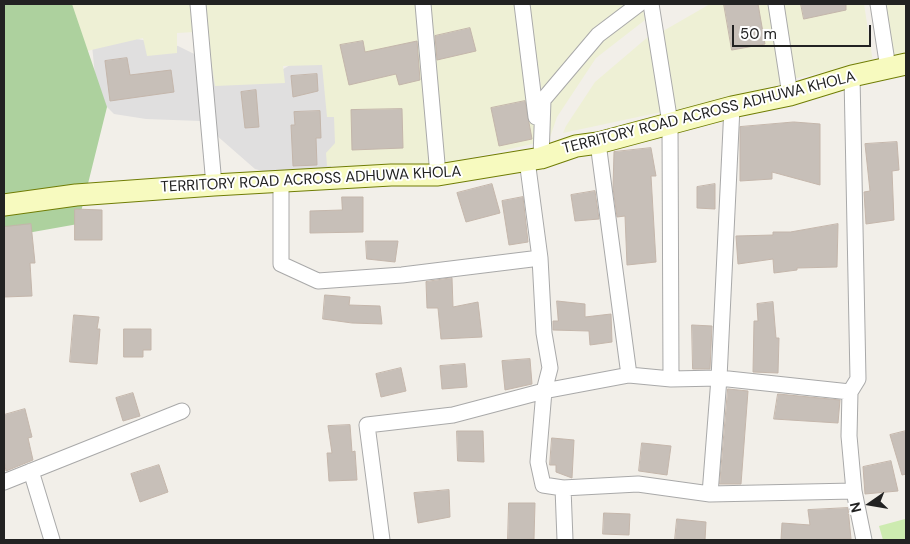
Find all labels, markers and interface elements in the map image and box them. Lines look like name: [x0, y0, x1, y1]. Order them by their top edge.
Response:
scale bar: [735, 15, 874, 47]
text: 50 m: [740, 24, 777, 44]
street label: TERRITORY ROAD ACROSS ADHUWA KHOLA: [561, 68, 857, 158]
street label: TERRITORY ROAD ACROSS ADHUWA KHOLA: [160, 163, 462, 197]
north arrow: [845, 479, 895, 529]
text: N: [845, 500, 865, 514]

